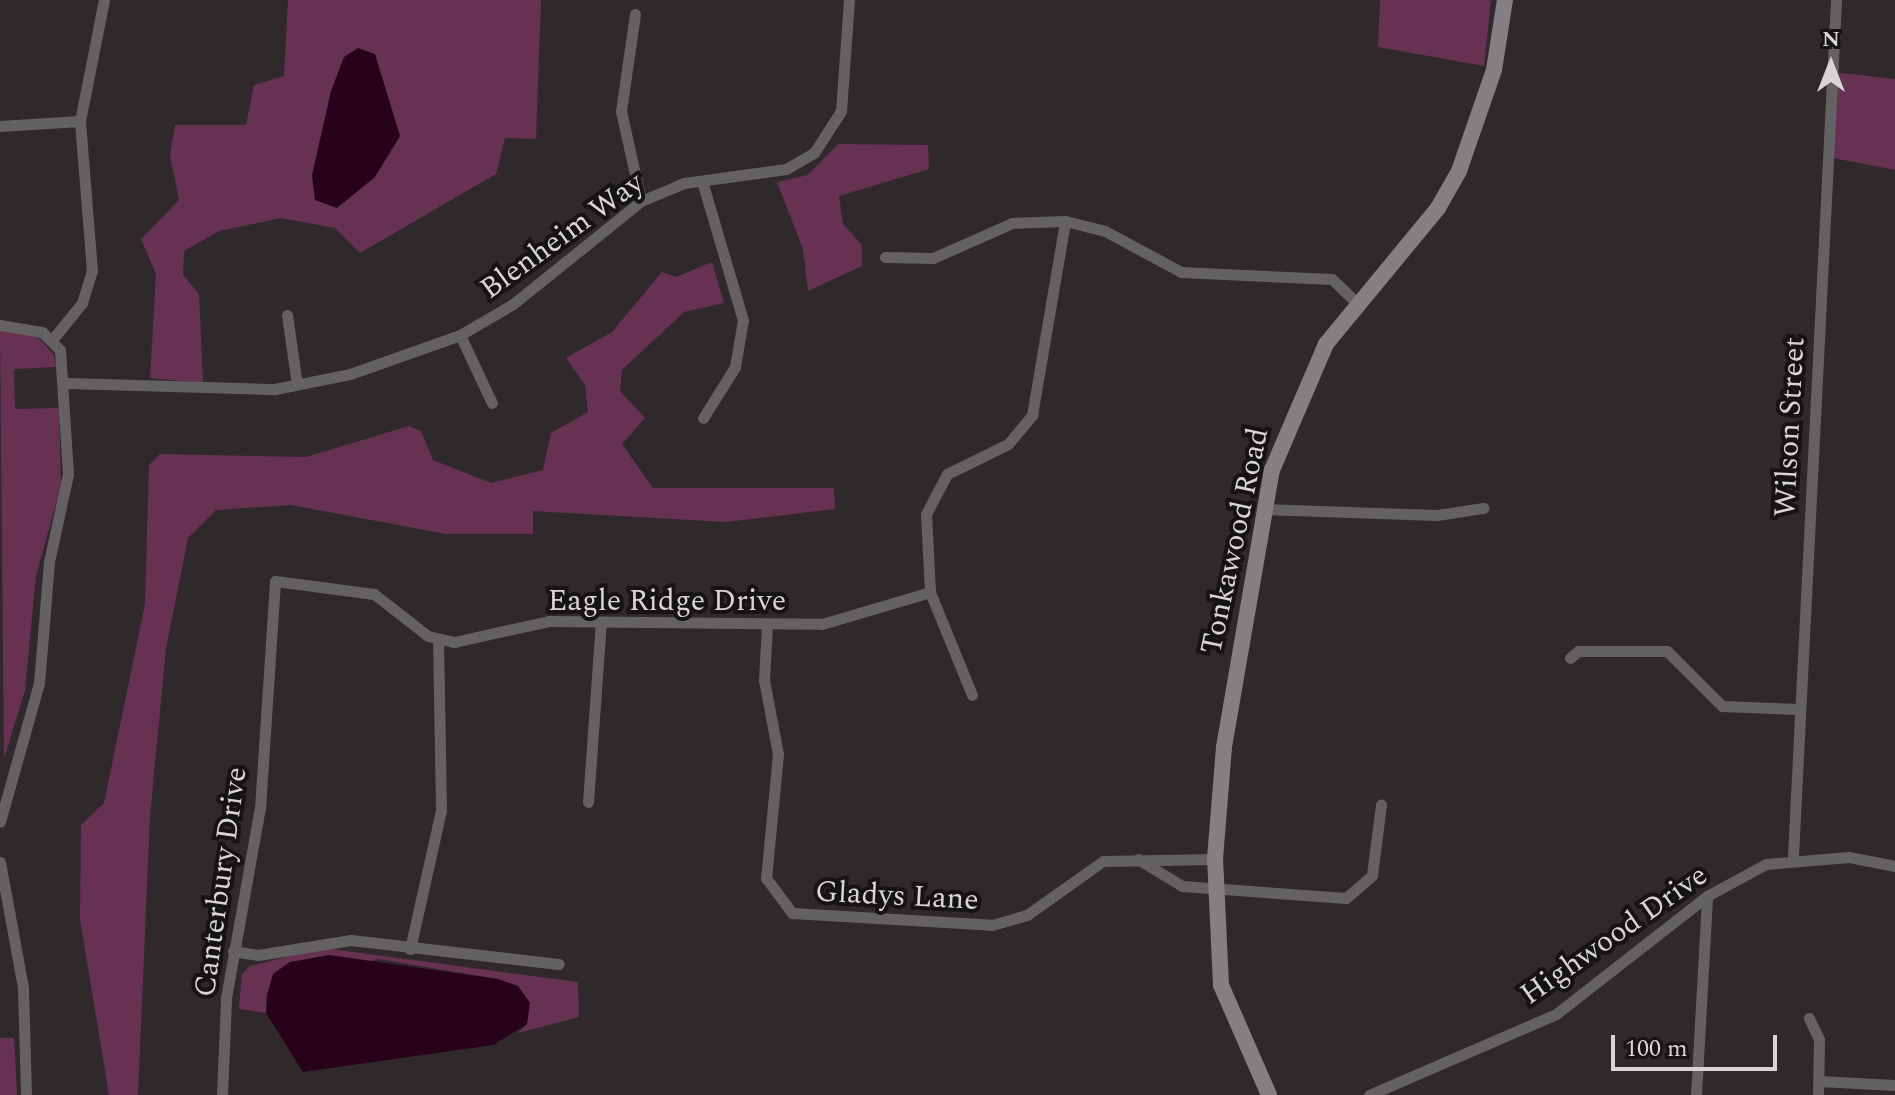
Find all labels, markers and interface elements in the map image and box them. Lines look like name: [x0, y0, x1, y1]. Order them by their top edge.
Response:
text: N: [1822, 23, 1840, 56]
north arrow: [1791, 24, 1871, 104]
street label: Blenheim Way: [473, 165, 651, 307]
street label: Wilson Street: [1767, 336, 1813, 518]
street label: Tonkawood Road: [1193, 425, 1277, 657]
street label: Eagle Ridge Drive: [548, 583, 786, 619]
street label: Canterbury Drive: [187, 765, 255, 999]
street label: Highwood Drive: [1514, 857, 1714, 1013]
street label: Gladys Lane: [814, 874, 980, 918]
scale bar: [1615, 1019, 1781, 1069]
text: 100 m: [1625, 1031, 1688, 1067]

